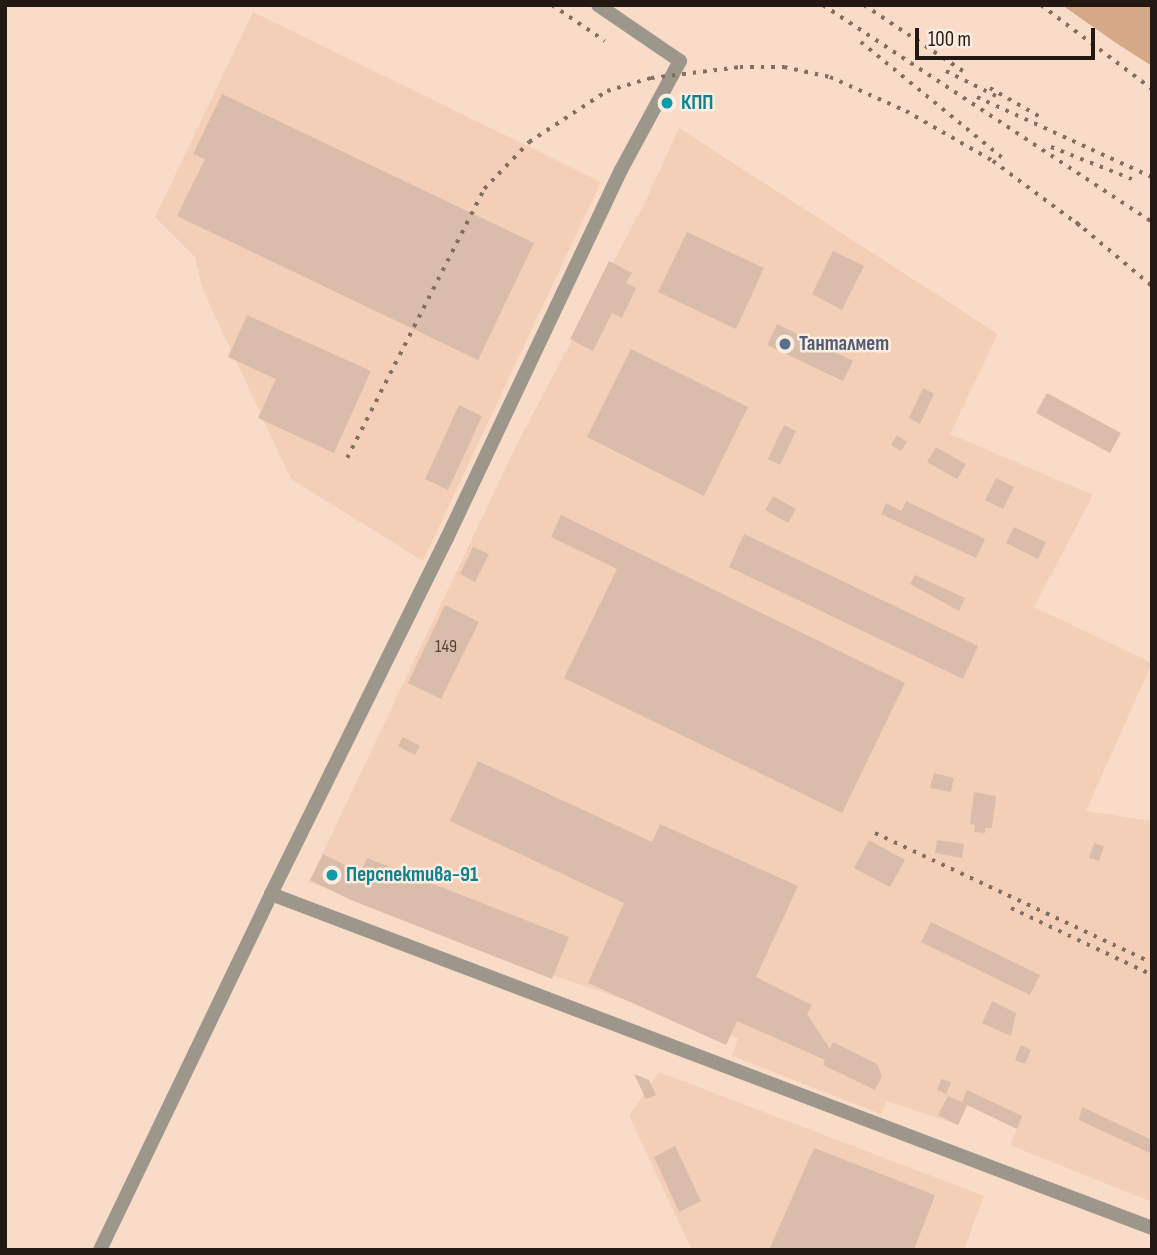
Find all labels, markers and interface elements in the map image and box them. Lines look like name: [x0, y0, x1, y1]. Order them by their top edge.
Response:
scale bar: [919, 14, 1099, 58]
text: 100 m: [928, 27, 971, 52]
place label: КПП: [681, 90, 713, 116]
marker: КПП: [659, 95, 675, 111]
place label: Танталмет: [799, 331, 889, 357]
marker: Танталмет: [777, 336, 793, 352]
house number: 149: [435, 636, 457, 658]
place label: Перспектива-91: [346, 862, 478, 888]
marker: Перспектива-91: [324, 867, 340, 883]

